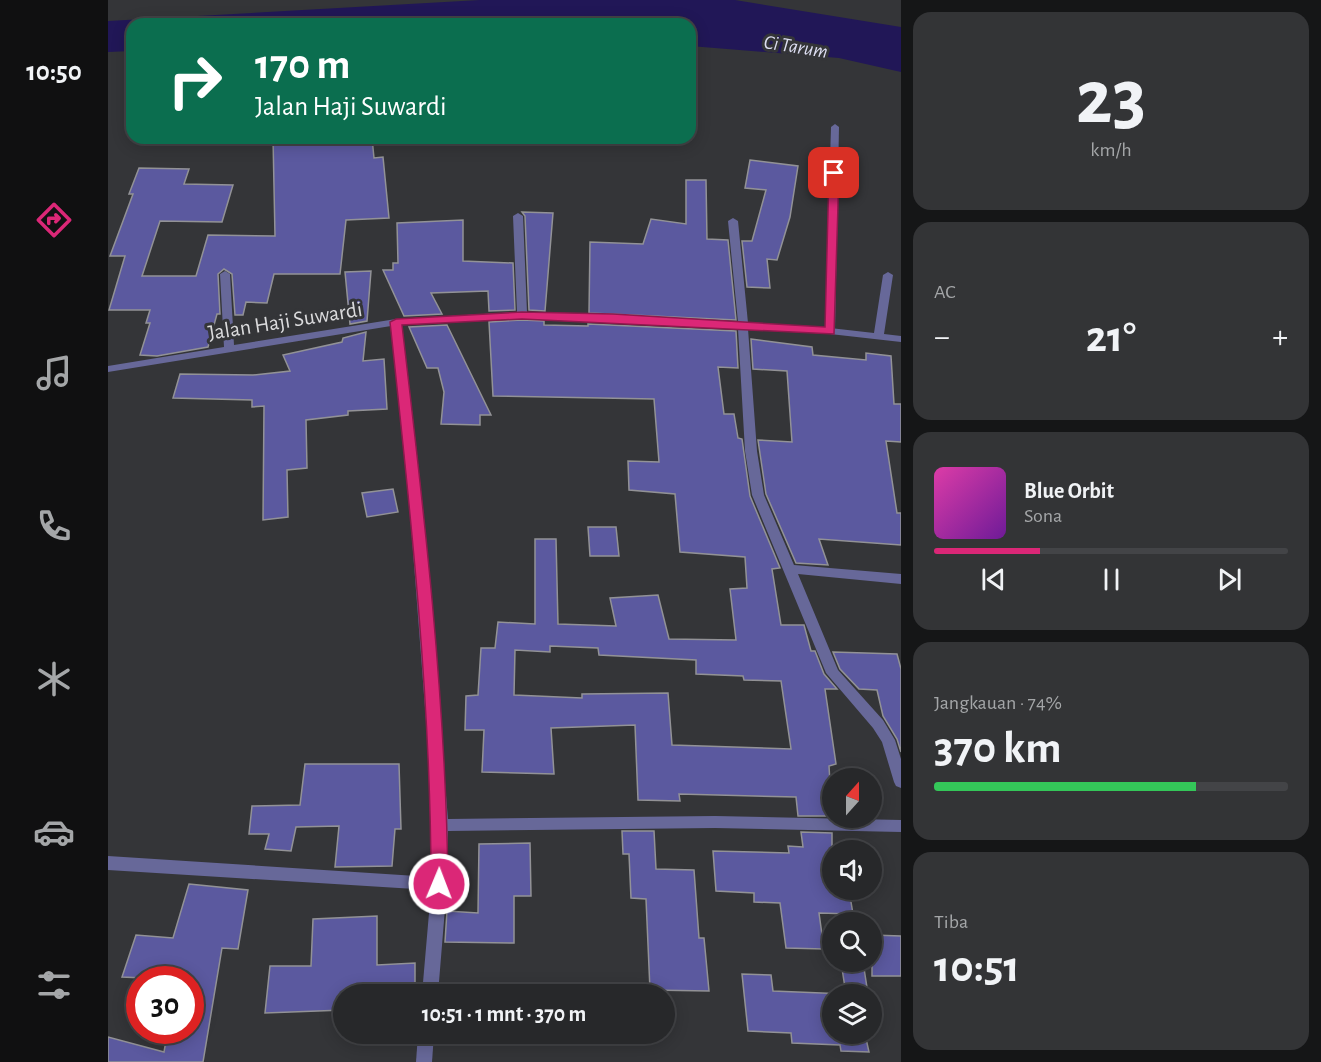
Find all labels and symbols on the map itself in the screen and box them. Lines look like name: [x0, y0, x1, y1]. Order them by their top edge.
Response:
water label: Ci Tarum: [762, 32, 829, 62]
pin: [808, 147, 859, 198]
street label: Jalan Haji Suwardi: [206, 298, 364, 344]
north arrow: [822, 768, 882, 828]
position arrow: [407, 852, 471, 916]
speed limit sign: 30: [126, 966, 204, 1044]

